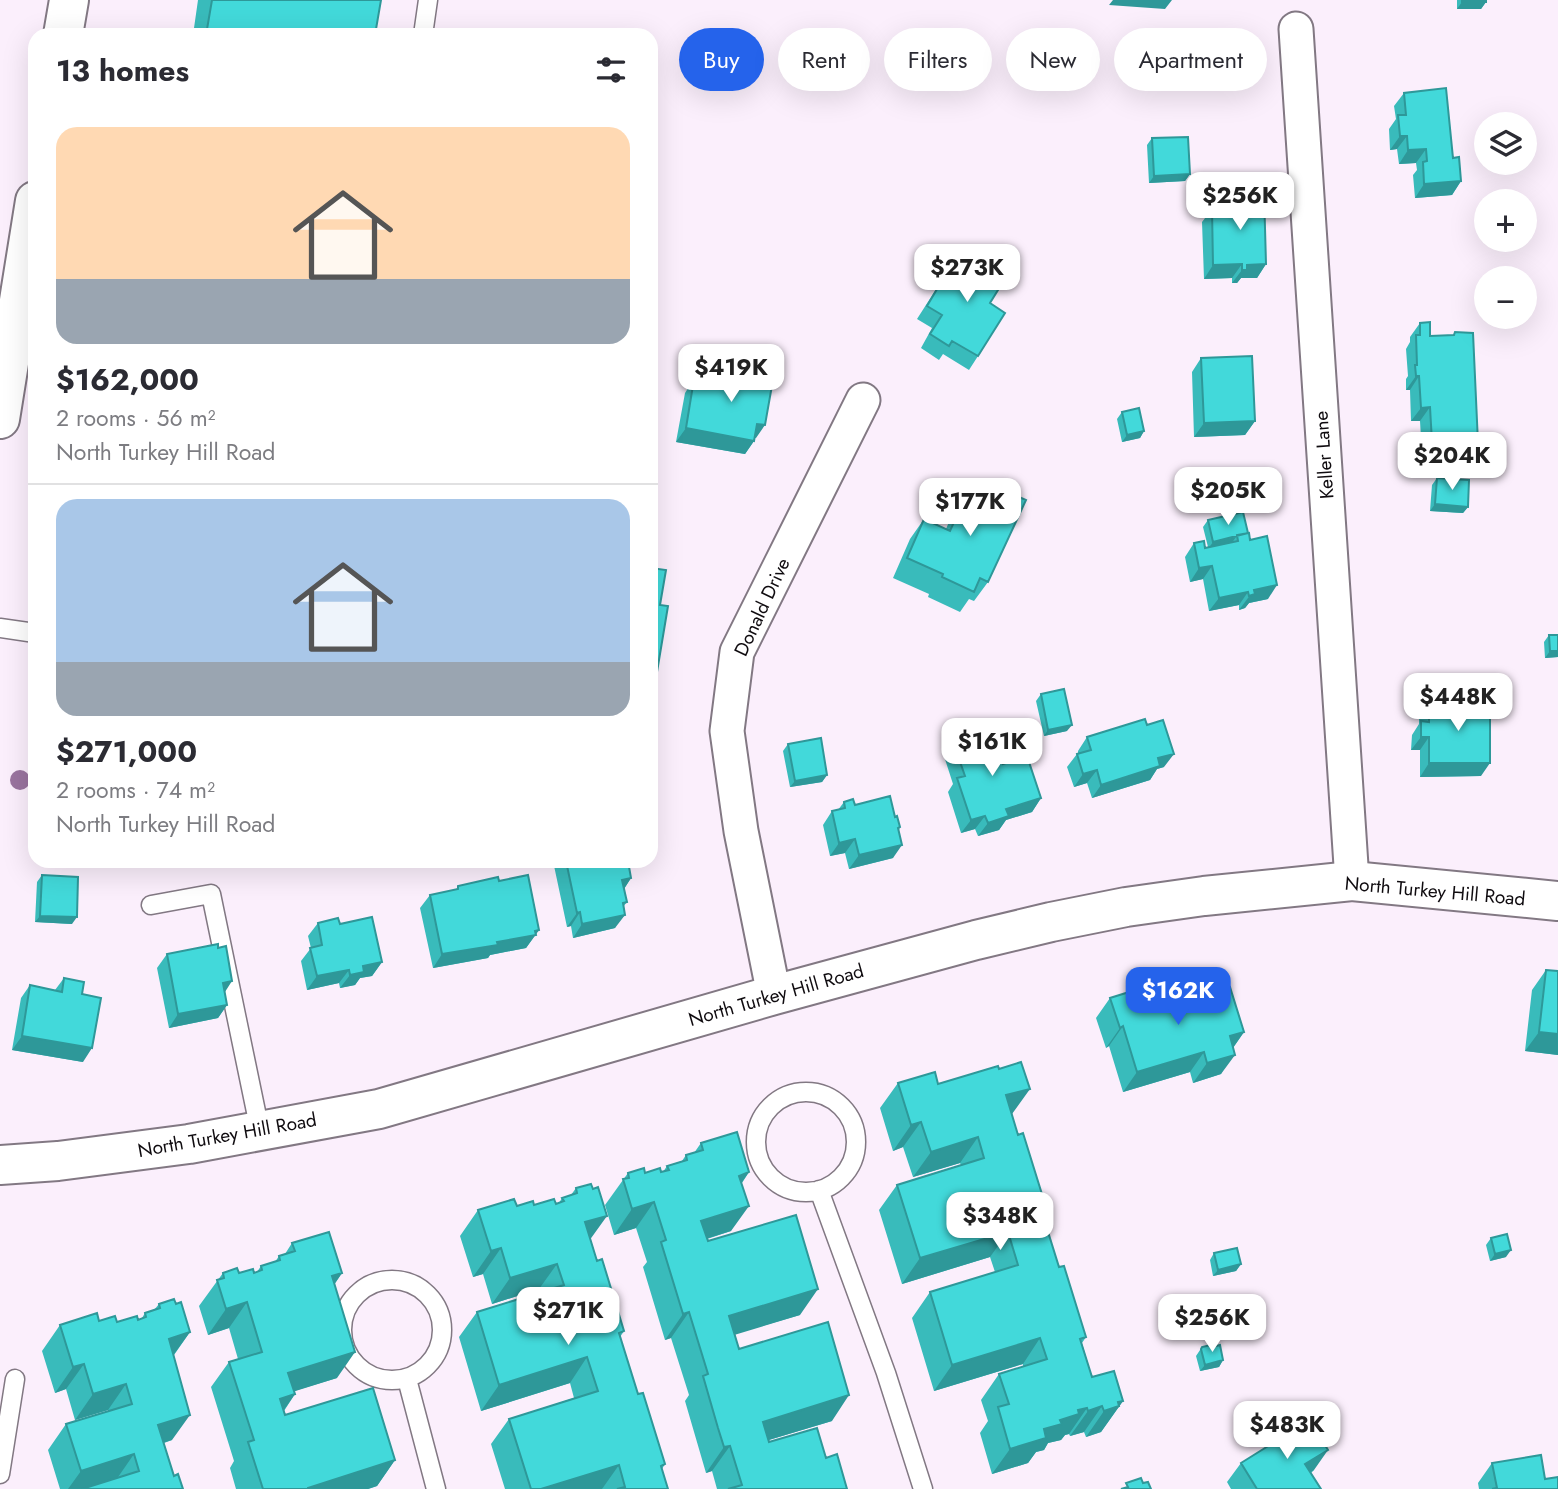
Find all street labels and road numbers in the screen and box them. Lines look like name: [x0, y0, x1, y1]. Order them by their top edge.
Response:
street label: Keller Lane: [1307, 410, 1341, 500]
street label: Donald Drive: [727, 553, 797, 661]
street label: North Turkey Hill Road: [1344, 870, 1526, 912]
street label: North Turkey Hill Road: [685, 957, 867, 1033]
street label: North Turkey Hill Road: [135, 1106, 319, 1164]

